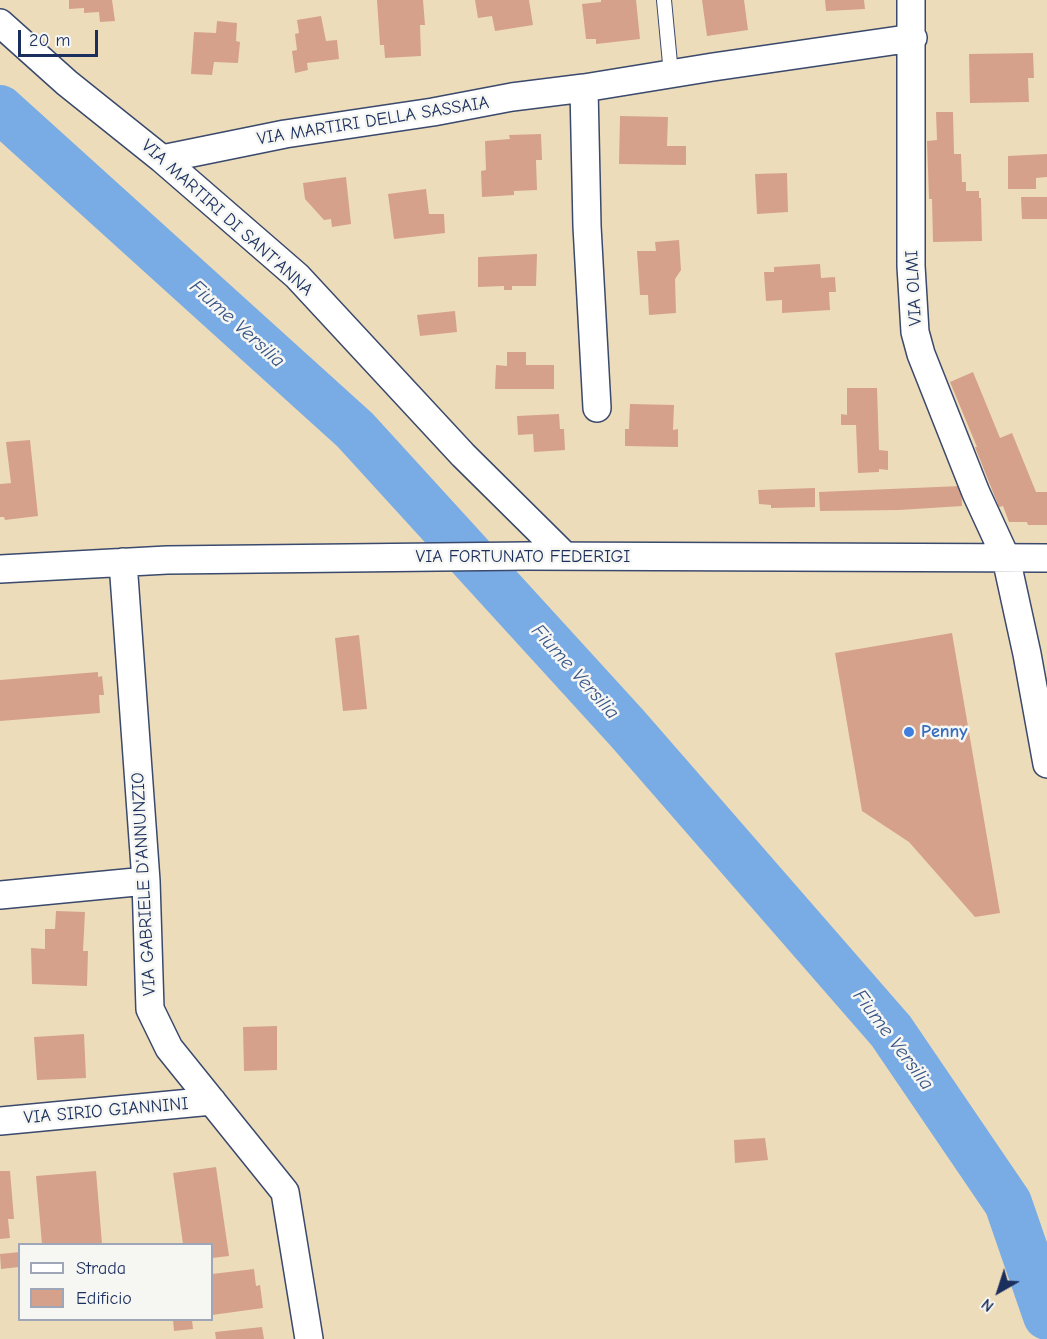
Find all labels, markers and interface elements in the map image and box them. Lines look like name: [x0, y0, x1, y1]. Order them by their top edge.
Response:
scale bar: [21, 18, 100, 56]
text: 20 m: [29, 30, 70, 51]
street label: VIA MARTIRI DELLA SASSAIA: [255, 92, 491, 150]
street label: VIA MARTIRI DI SANT'ANNA: [137, 135, 317, 301]
street label: VIA OLMI: [901, 250, 927, 326]
water label: Fiume Versilia: [184, 275, 290, 373]
street label: VIA FORTUNATO FEDERIGI: [416, 546, 630, 568]
water label: Fiume Versilia: [526, 619, 624, 725]
place label: Penny: [921, 721, 968, 743]
marker: Penny: [902, 725, 916, 739]
street label: VIA GABRIELE D'ANNUNZIO: [127, 772, 161, 996]
water label: Fiume Versilia: [847, 985, 939, 1095]
street label: VIA SIRIO GIANNINI: [23, 1093, 189, 1129]
legend: [18, 1243, 213, 1321]
text: Strada: [76, 1258, 126, 1279]
north arrow: [969, 1261, 1029, 1321]
text: Edificio: [76, 1288, 132, 1309]
text: N: [978, 1295, 997, 1315]

